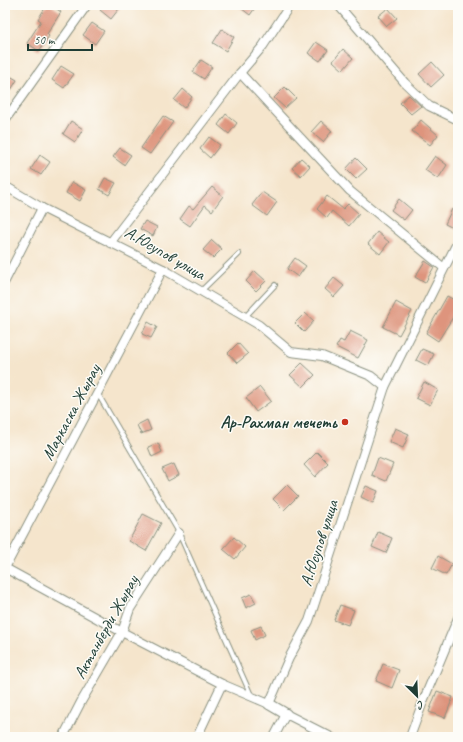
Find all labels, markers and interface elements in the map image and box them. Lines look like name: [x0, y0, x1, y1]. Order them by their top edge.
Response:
scale bar: [28, 26, 92, 52]
text: 50 m: [34, 32, 56, 48]
street label: А.Юсупов улица: [121, 222, 210, 285]
street label: Маркаска Жырау: [37, 359, 106, 464]
place label: Ар-Рахман мечеть: [220, 412, 338, 433]
marker: Ар-Рахман мечеть: [340, 417, 350, 427]
street label: А.Юсупов улица: [295, 496, 343, 589]
street label: Актанберди Жырау: [69, 571, 144, 682]
north arrow: [397, 676, 437, 716]
text: С: [414, 698, 426, 713]

